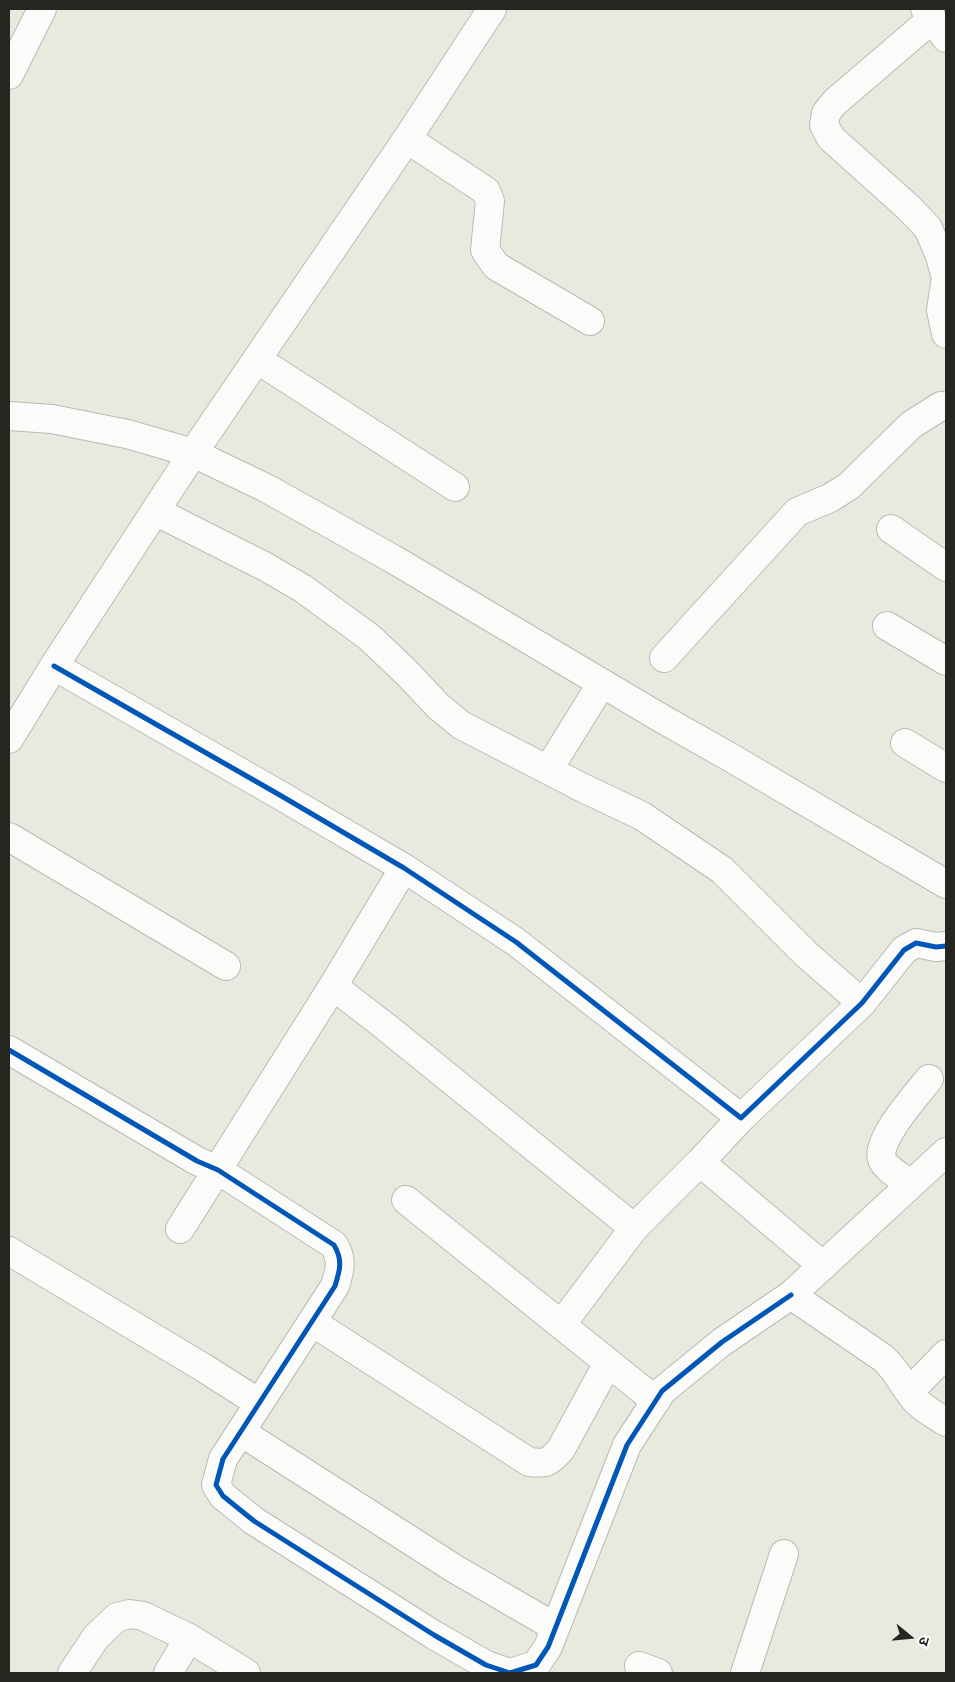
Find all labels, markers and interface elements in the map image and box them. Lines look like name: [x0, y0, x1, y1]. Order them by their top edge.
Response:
north arrow: [885, 1612, 935, 1662]
text: उ: [915, 1635, 934, 1648]

